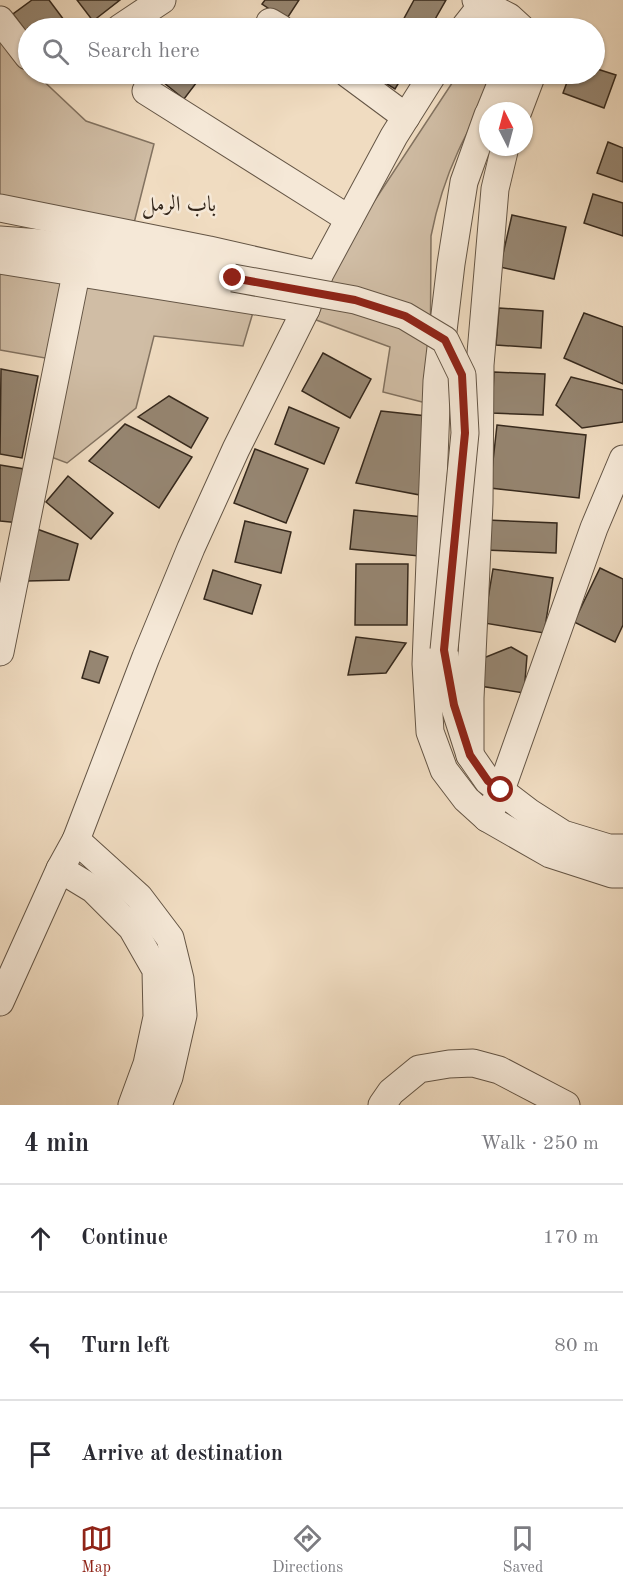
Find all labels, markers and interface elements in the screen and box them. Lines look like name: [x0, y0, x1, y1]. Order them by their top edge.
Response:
search box: [18, 18, 605, 84]
icon: search: [39, 35, 72, 68]
text: Search here: [87, 40, 200, 62]
north arrow: [479, 102, 533, 156]
district label: باب الرمل: [142, 194, 216, 219]
route end: [219, 264, 245, 290]
route start: [487, 776, 513, 802]
text: 4 min: [24, 1131, 89, 1157]
text: Walk · 250 m: [480, 1134, 599, 1154]
icon: ahead: [24, 1222, 57, 1255]
text: Continue: [81, 1227, 168, 1249]
text: 170 m: [543, 1228, 599, 1248]
icon: left: [24, 1330, 57, 1363]
text: Turn left: [81, 1335, 170, 1357]
text: 80 m: [554, 1336, 599, 1356]
icon: arrive: [24, 1438, 57, 1471]
text: Arrive at destination: [81, 1443, 283, 1465]
tab: Map: [80, 1522, 113, 1578]
tab: Directions: [272, 1522, 343, 1578]
tab: Saved: [503, 1522, 543, 1578]

